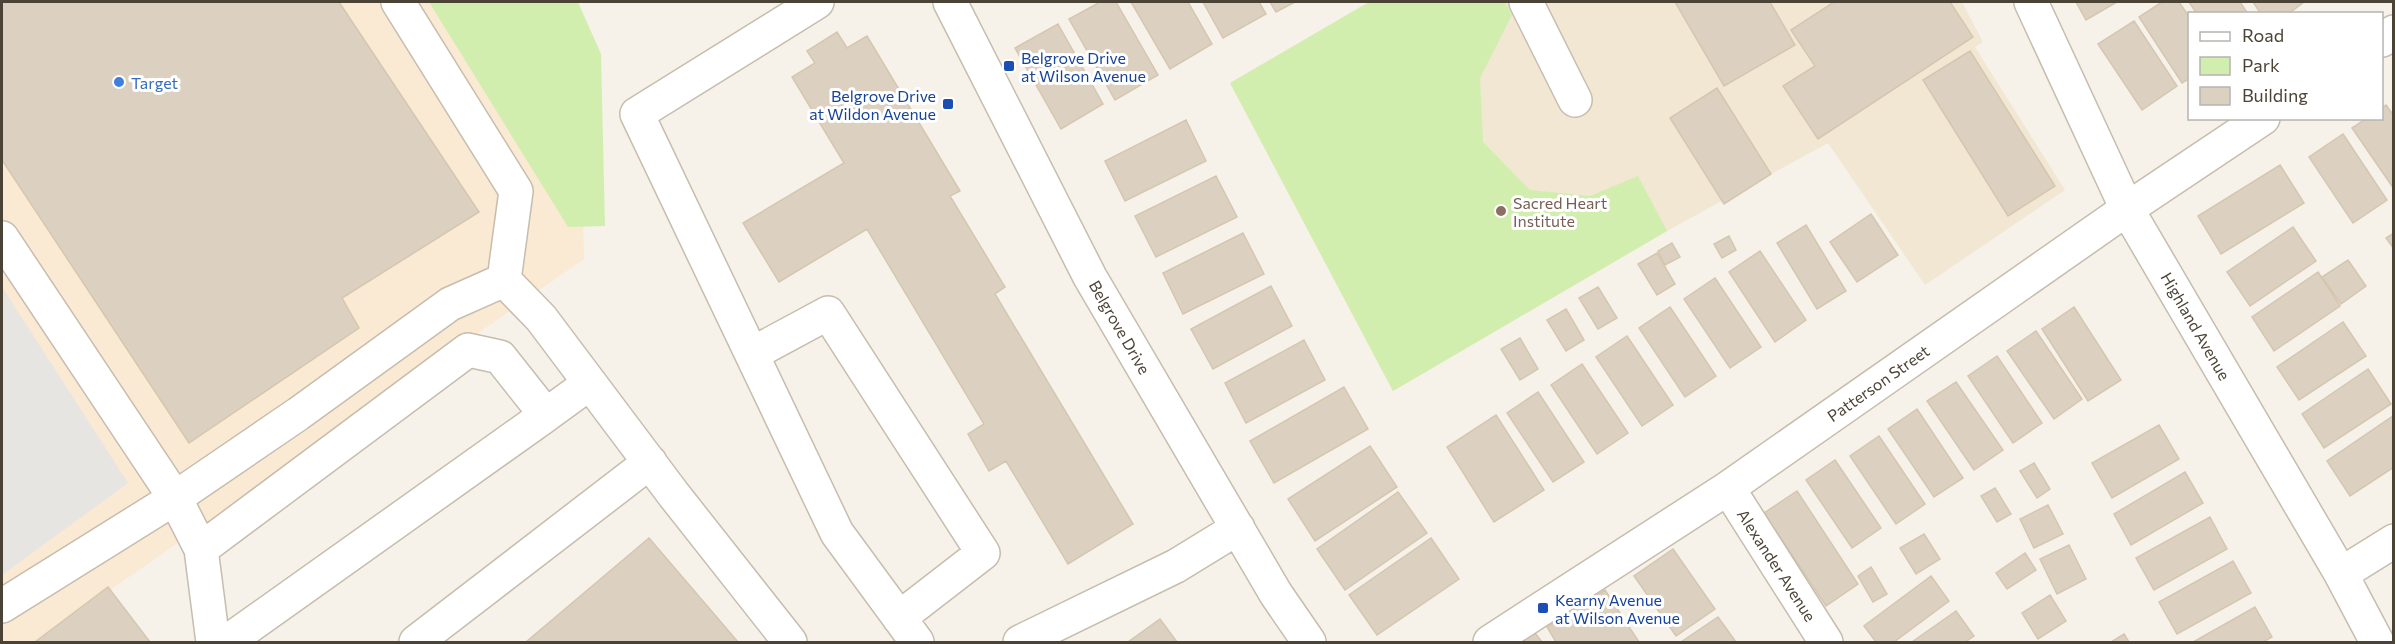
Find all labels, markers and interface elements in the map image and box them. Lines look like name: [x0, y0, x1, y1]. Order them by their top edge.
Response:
legend: [2188, 12, 2383, 120]
text: Road: [2242, 24, 2284, 46]
place label: Belgrove Drive at Wilson Avenue: [1021, 48, 1146, 85]
text: Park: [2242, 54, 2280, 76]
marker: Belgrove Drive at Wilson Avenue: [1002, 59, 1016, 73]
place label: Target: [131, 73, 178, 92]
marker: Target: [112, 75, 126, 89]
text: Building: [2242, 84, 2308, 106]
place label: Belgrove Drive at Wildon Avenue: [809, 86, 936, 123]
marker: Belgrove Drive at Wildon Avenue: [941, 97, 955, 111]
place label: Sacred Heart Institute: [1513, 193, 1608, 230]
marker: Sacred Heart Institute: [1494, 204, 1508, 218]
street label: Highland Avenue: [2157, 269, 2235, 383]
street label: Belgrove Drive: [1086, 277, 1154, 377]
street label: Patterson Street: [1823, 340, 1933, 425]
street label: Alexander Avenue: [1734, 505, 1820, 625]
place label: Kearny Avenue at Wilson Avenue: [1555, 590, 1680, 627]
marker: Kearny Avenue at Wilson Avenue: [1536, 601, 1550, 615]

